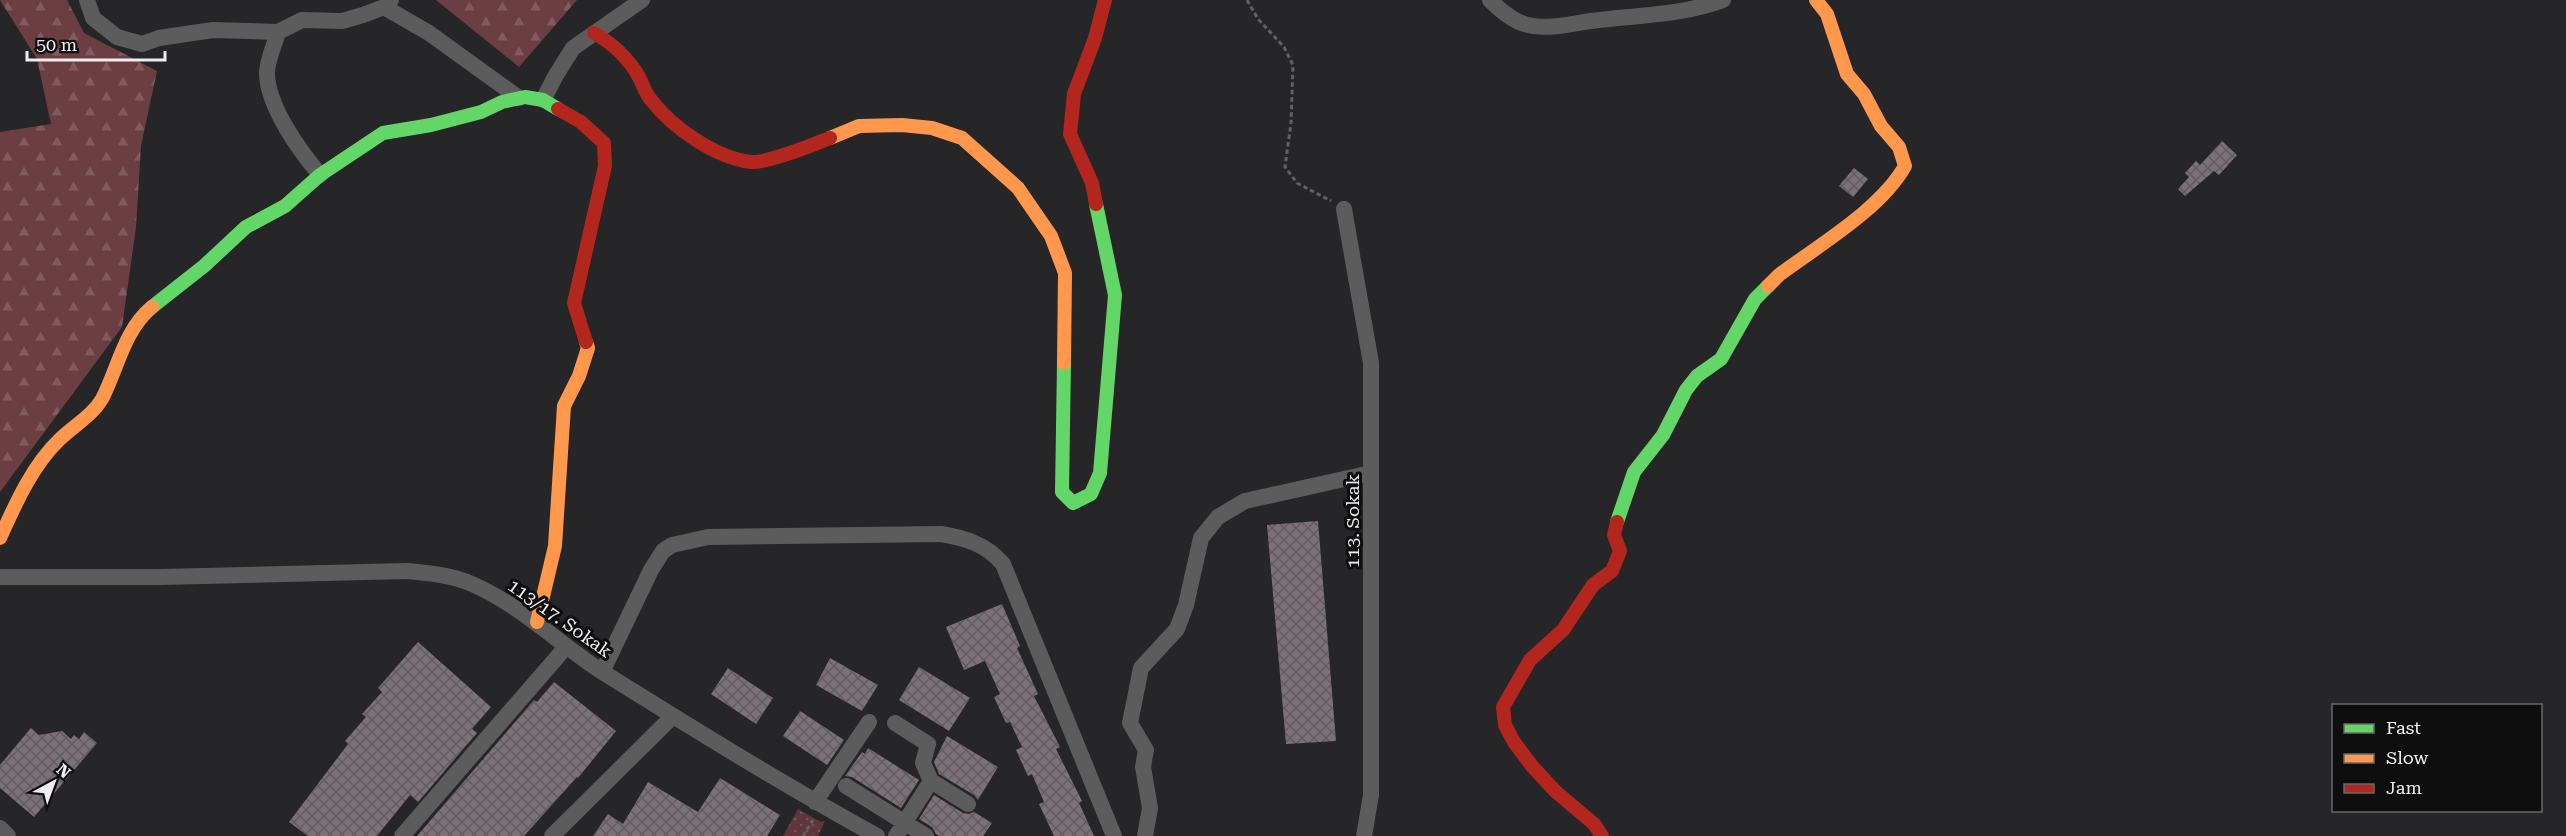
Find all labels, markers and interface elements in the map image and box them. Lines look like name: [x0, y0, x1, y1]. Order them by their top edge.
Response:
scale bar: [27, 24, 165, 62]
text: 50 m: [36, 34, 77, 55]
street label: 113. Sokak: [1342, 474, 1363, 568]
street label: 113/17. Sokak: [504, 575, 616, 661]
legend: [2332, 704, 2542, 812]
text: Fast: [2386, 717, 2421, 738]
text: Slow: [2386, 747, 2428, 768]
north arrow: [24, 752, 84, 812]
text: N: [53, 760, 74, 782]
text: Jam: [2386, 777, 2422, 798]

